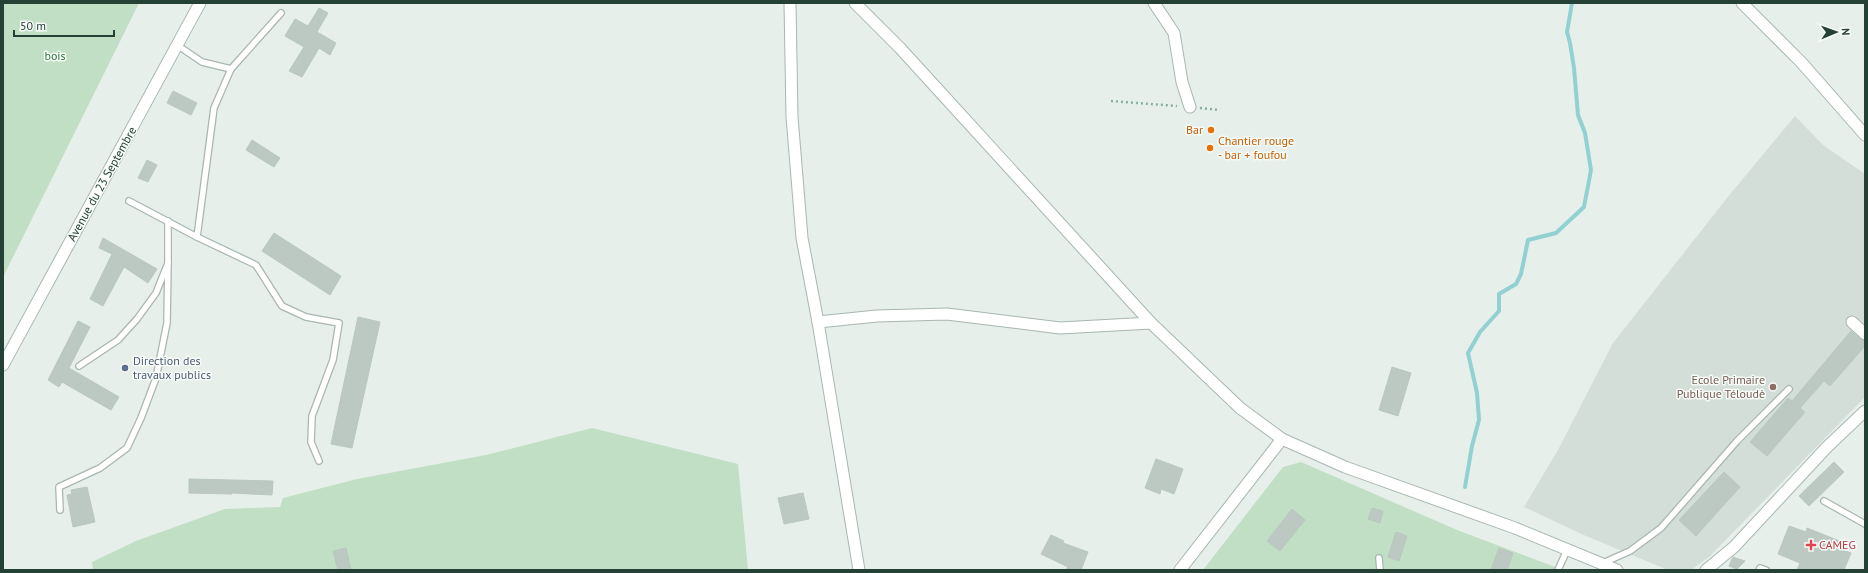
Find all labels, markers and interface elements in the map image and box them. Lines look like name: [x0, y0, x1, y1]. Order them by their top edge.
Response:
scale bar: [14, 12, 114, 38]
north arrow: [1816, 12, 1856, 52]
text: 50 m: [20, 18, 46, 33]
text: N: [1839, 28, 1853, 36]
park label: bois: [44, 48, 66, 63]
place label: Bar: [1186, 122, 1203, 137]
street label: Avenue du 23 Septembre: [64, 124, 139, 244]
marker: Bar: [1206, 125, 1216, 135]
place label: Chantier rouge - bar + foufou: [1218, 133, 1294, 162]
marker: Chantier rouge - bar + foufou: [1205, 143, 1215, 153]
place label: Direction des travaux publics: [133, 353, 211, 382]
marker: Direction des travaux publics: [120, 363, 130, 373]
place label: Ecole Primaire Publique Téloudè: [1677, 372, 1765, 401]
marker: Ecole Primaire Publique Téloudè: [1768, 382, 1778, 392]
place label: CAMEG: [1819, 537, 1856, 552]
marker: CAMEG: [1806, 540, 1816, 550]

